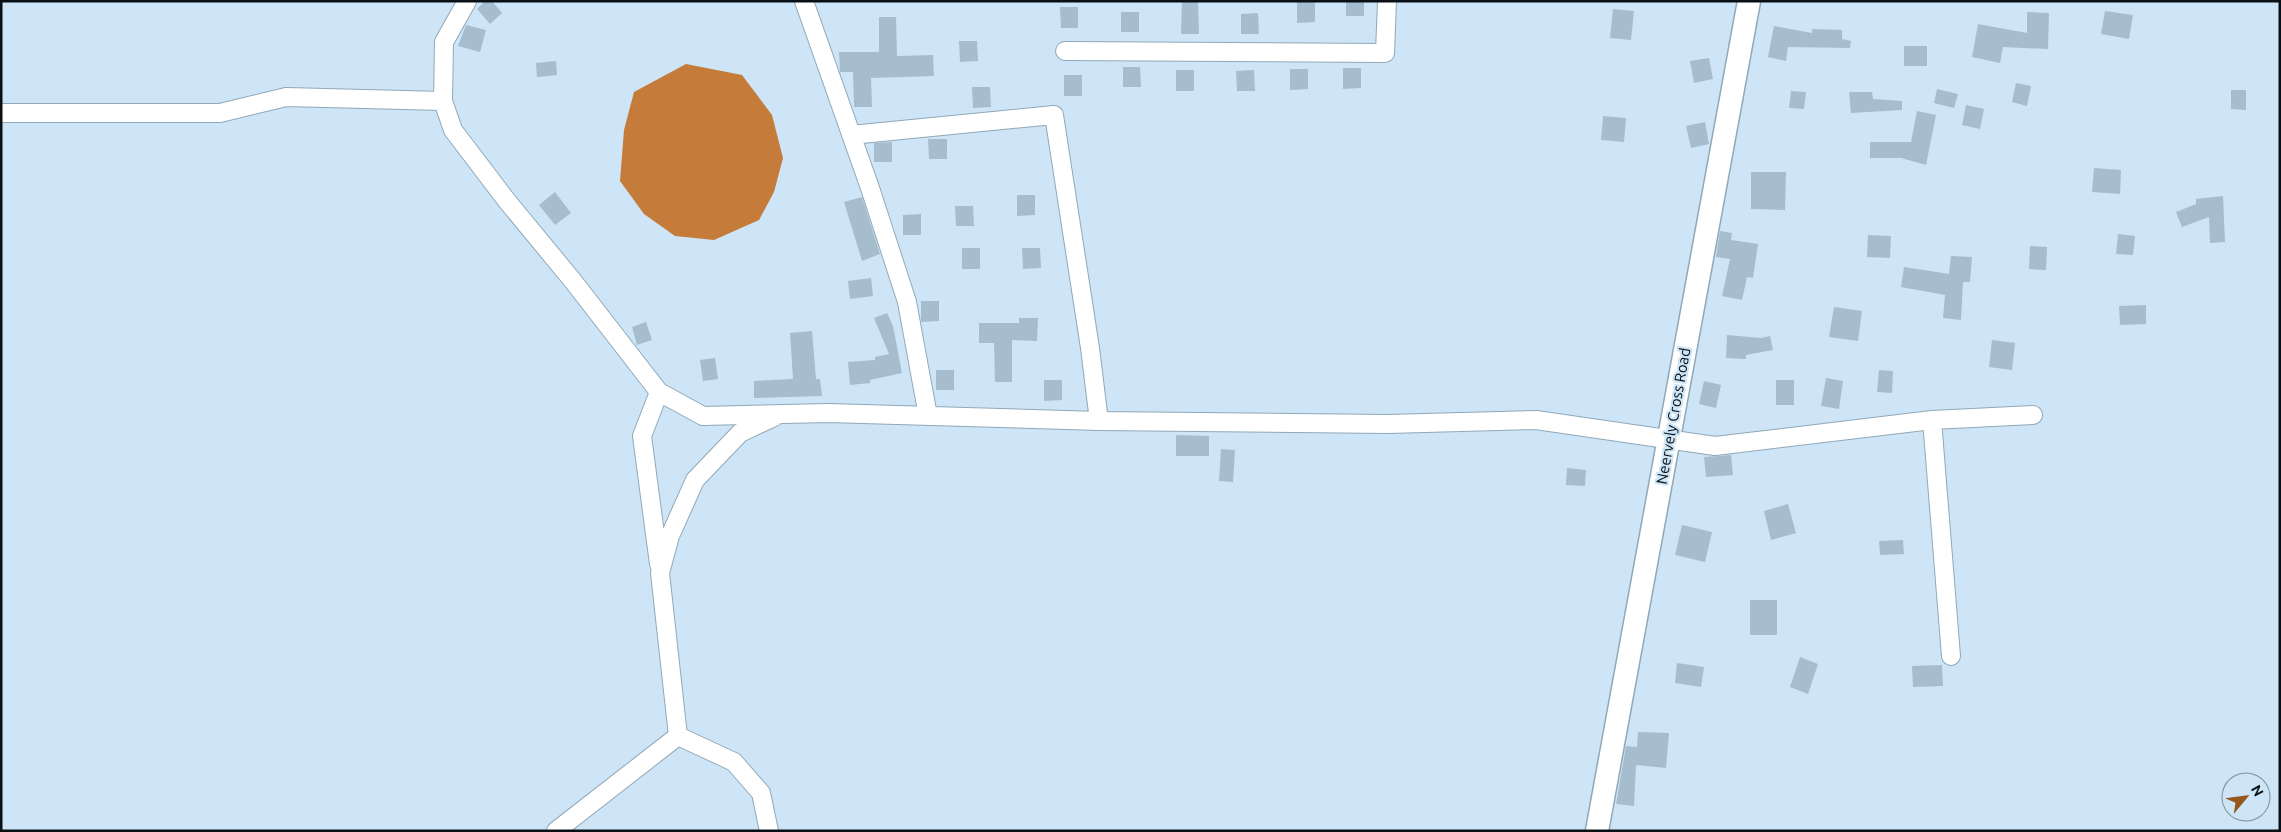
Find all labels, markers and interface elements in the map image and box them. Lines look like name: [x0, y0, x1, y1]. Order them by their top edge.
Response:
street label: Neervely Cross Road: [1653, 347, 1693, 485]
north arrow: [2221, 772, 2271, 822]
text: N: [2248, 782, 2267, 799]

